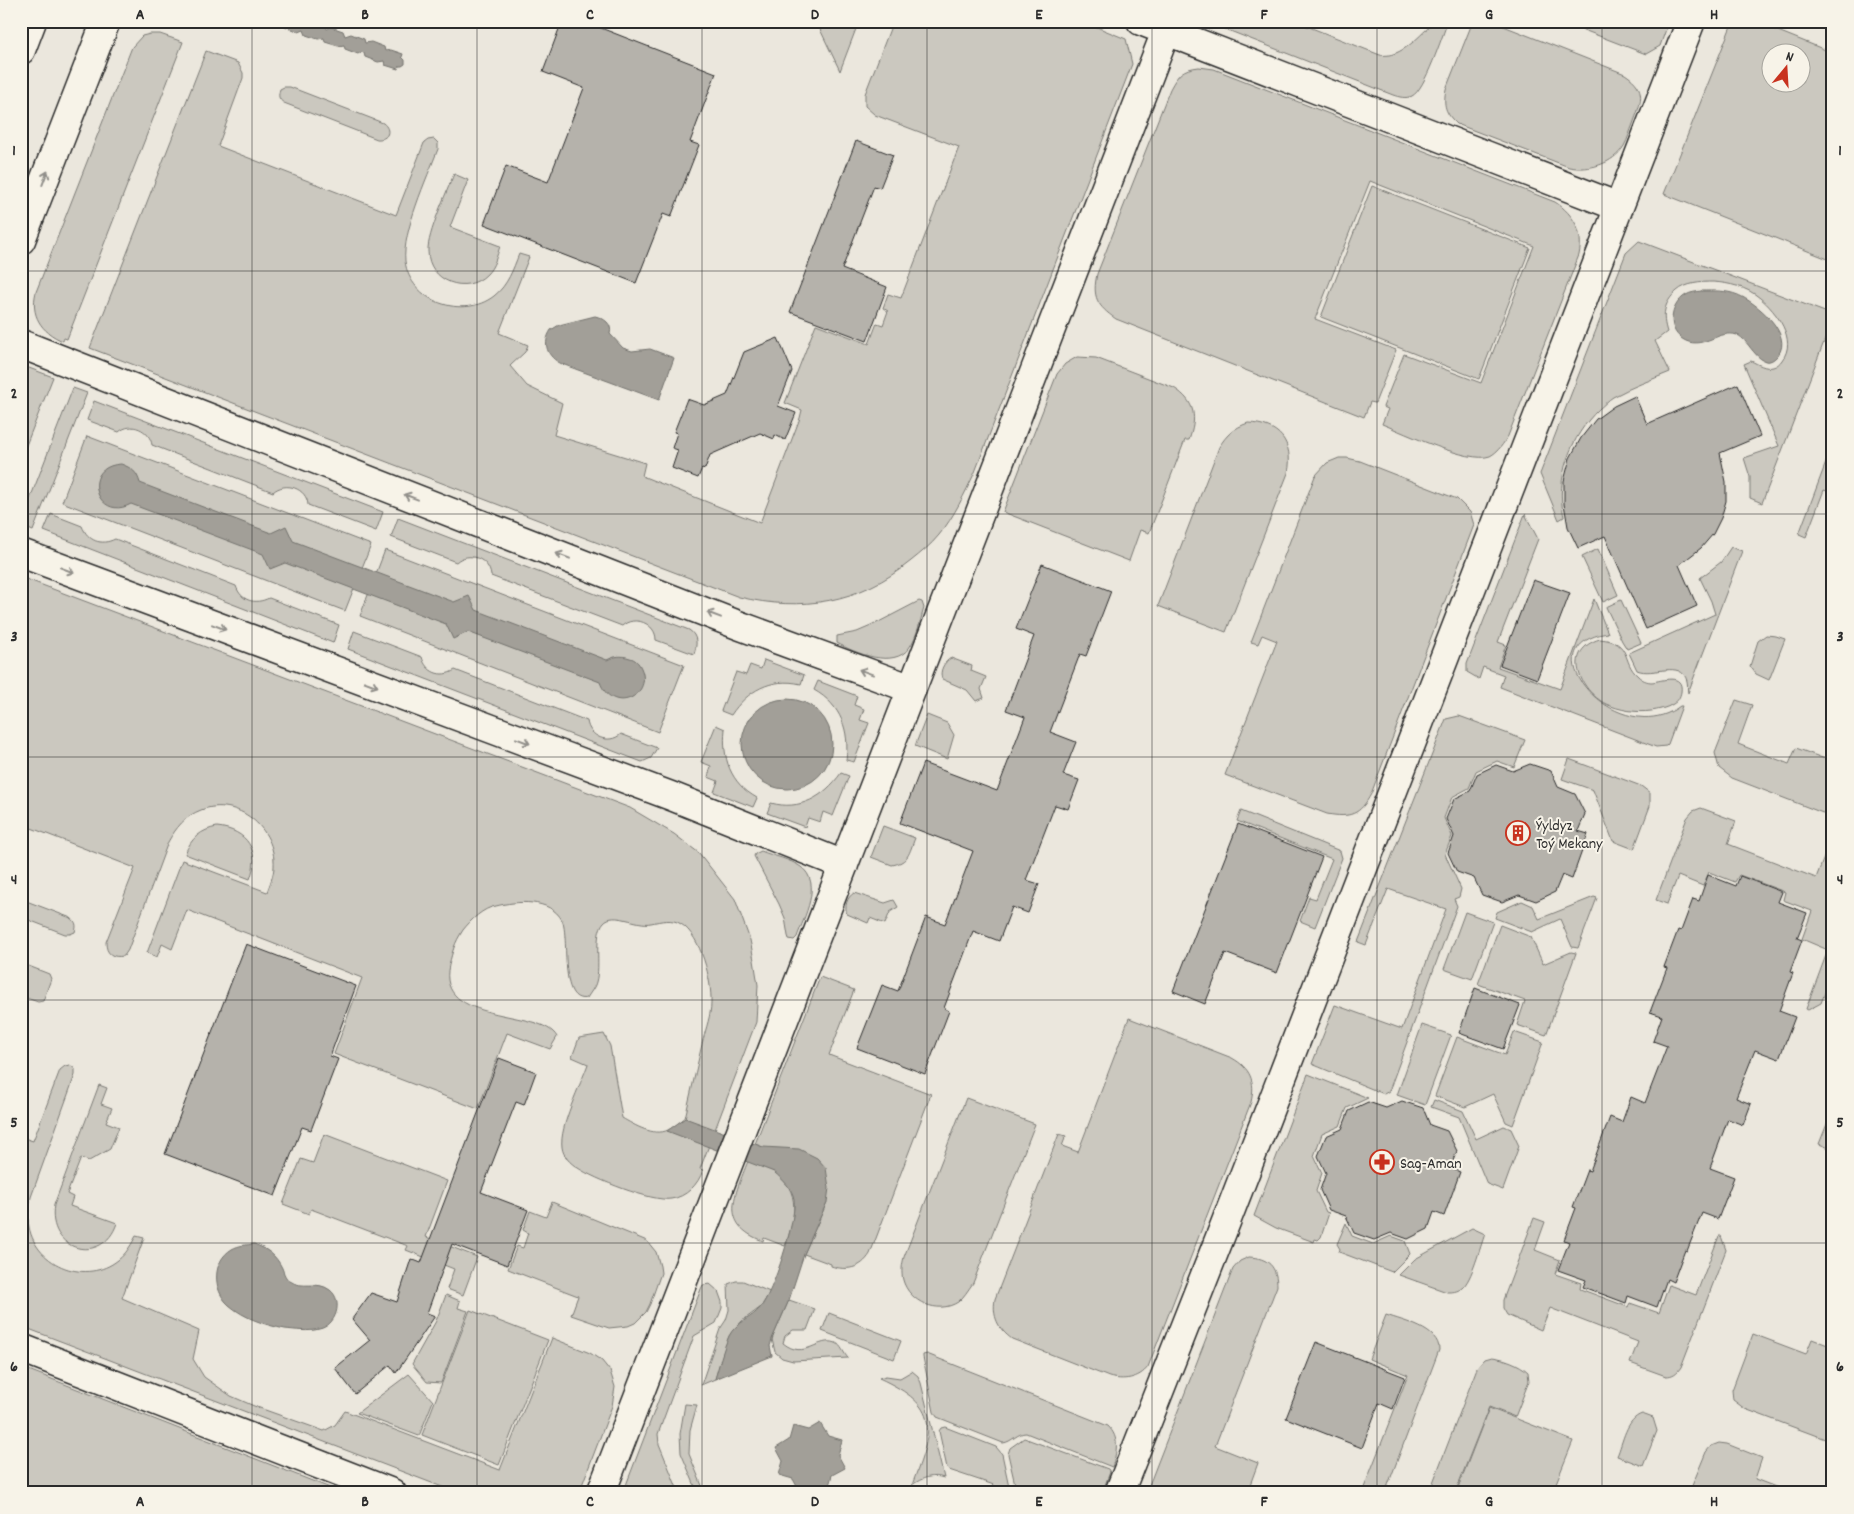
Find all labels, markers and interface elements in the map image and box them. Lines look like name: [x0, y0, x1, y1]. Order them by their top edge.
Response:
text: A: [136, 4, 145, 27]
text: B: [361, 4, 369, 27]
text: C: [586, 4, 594, 27]
text: D: [811, 4, 820, 27]
text: E: [1035, 4, 1043, 27]
text: F: [1260, 4, 1268, 27]
text: G: [1485, 4, 1493, 27]
text: H: [1710, 4, 1718, 27]
north arrow: [1762, 42, 1812, 92]
text: N: [1783, 47, 1796, 68]
text: 1: [12, 140, 16, 163]
text: 1: [1838, 140, 1842, 163]
one-way arrow: [41, 171, 50, 186]
text: 2: [11, 383, 18, 406]
text: 2: [1837, 383, 1844, 406]
one-way arrow: [404, 492, 419, 501]
one-way arrow: [555, 551, 571, 560]
one-way arrow: [59, 566, 74, 575]
one-way arrow: [707, 610, 722, 619]
one-way arrow: [211, 623, 226, 632]
text: 3: [10, 626, 18, 649]
text: 3: [1836, 626, 1844, 649]
one-way arrow: [859, 667, 874, 676]
one-way arrow: [363, 680, 378, 689]
one-way arrow: [515, 737, 531, 746]
place label: Ýyldyz Toý Mekany: [1536, 815, 1603, 856]
building icon: Ýyldyz Toý Mekany: [1505, 820, 1531, 846]
text: 4: [11, 869, 17, 892]
text: 4: [1837, 869, 1843, 892]
text: 5: [10, 1112, 18, 1135]
text: 5: [1836, 1112, 1844, 1135]
pharmacy icon: Sag-Aman: [1369, 1149, 1395, 1175]
place label: Sag-Aman: [1400, 1153, 1462, 1176]
text: 6: [10, 1356, 18, 1379]
text: 6: [1836, 1356, 1844, 1379]
text: A: [136, 1491, 145, 1514]
text: B: [361, 1491, 369, 1514]
text: C: [586, 1491, 594, 1514]
text: D: [811, 1491, 820, 1514]
text: E: [1035, 1491, 1043, 1514]
text: F: [1260, 1491, 1268, 1514]
text: G: [1485, 1491, 1493, 1514]
text: H: [1710, 1491, 1718, 1514]

